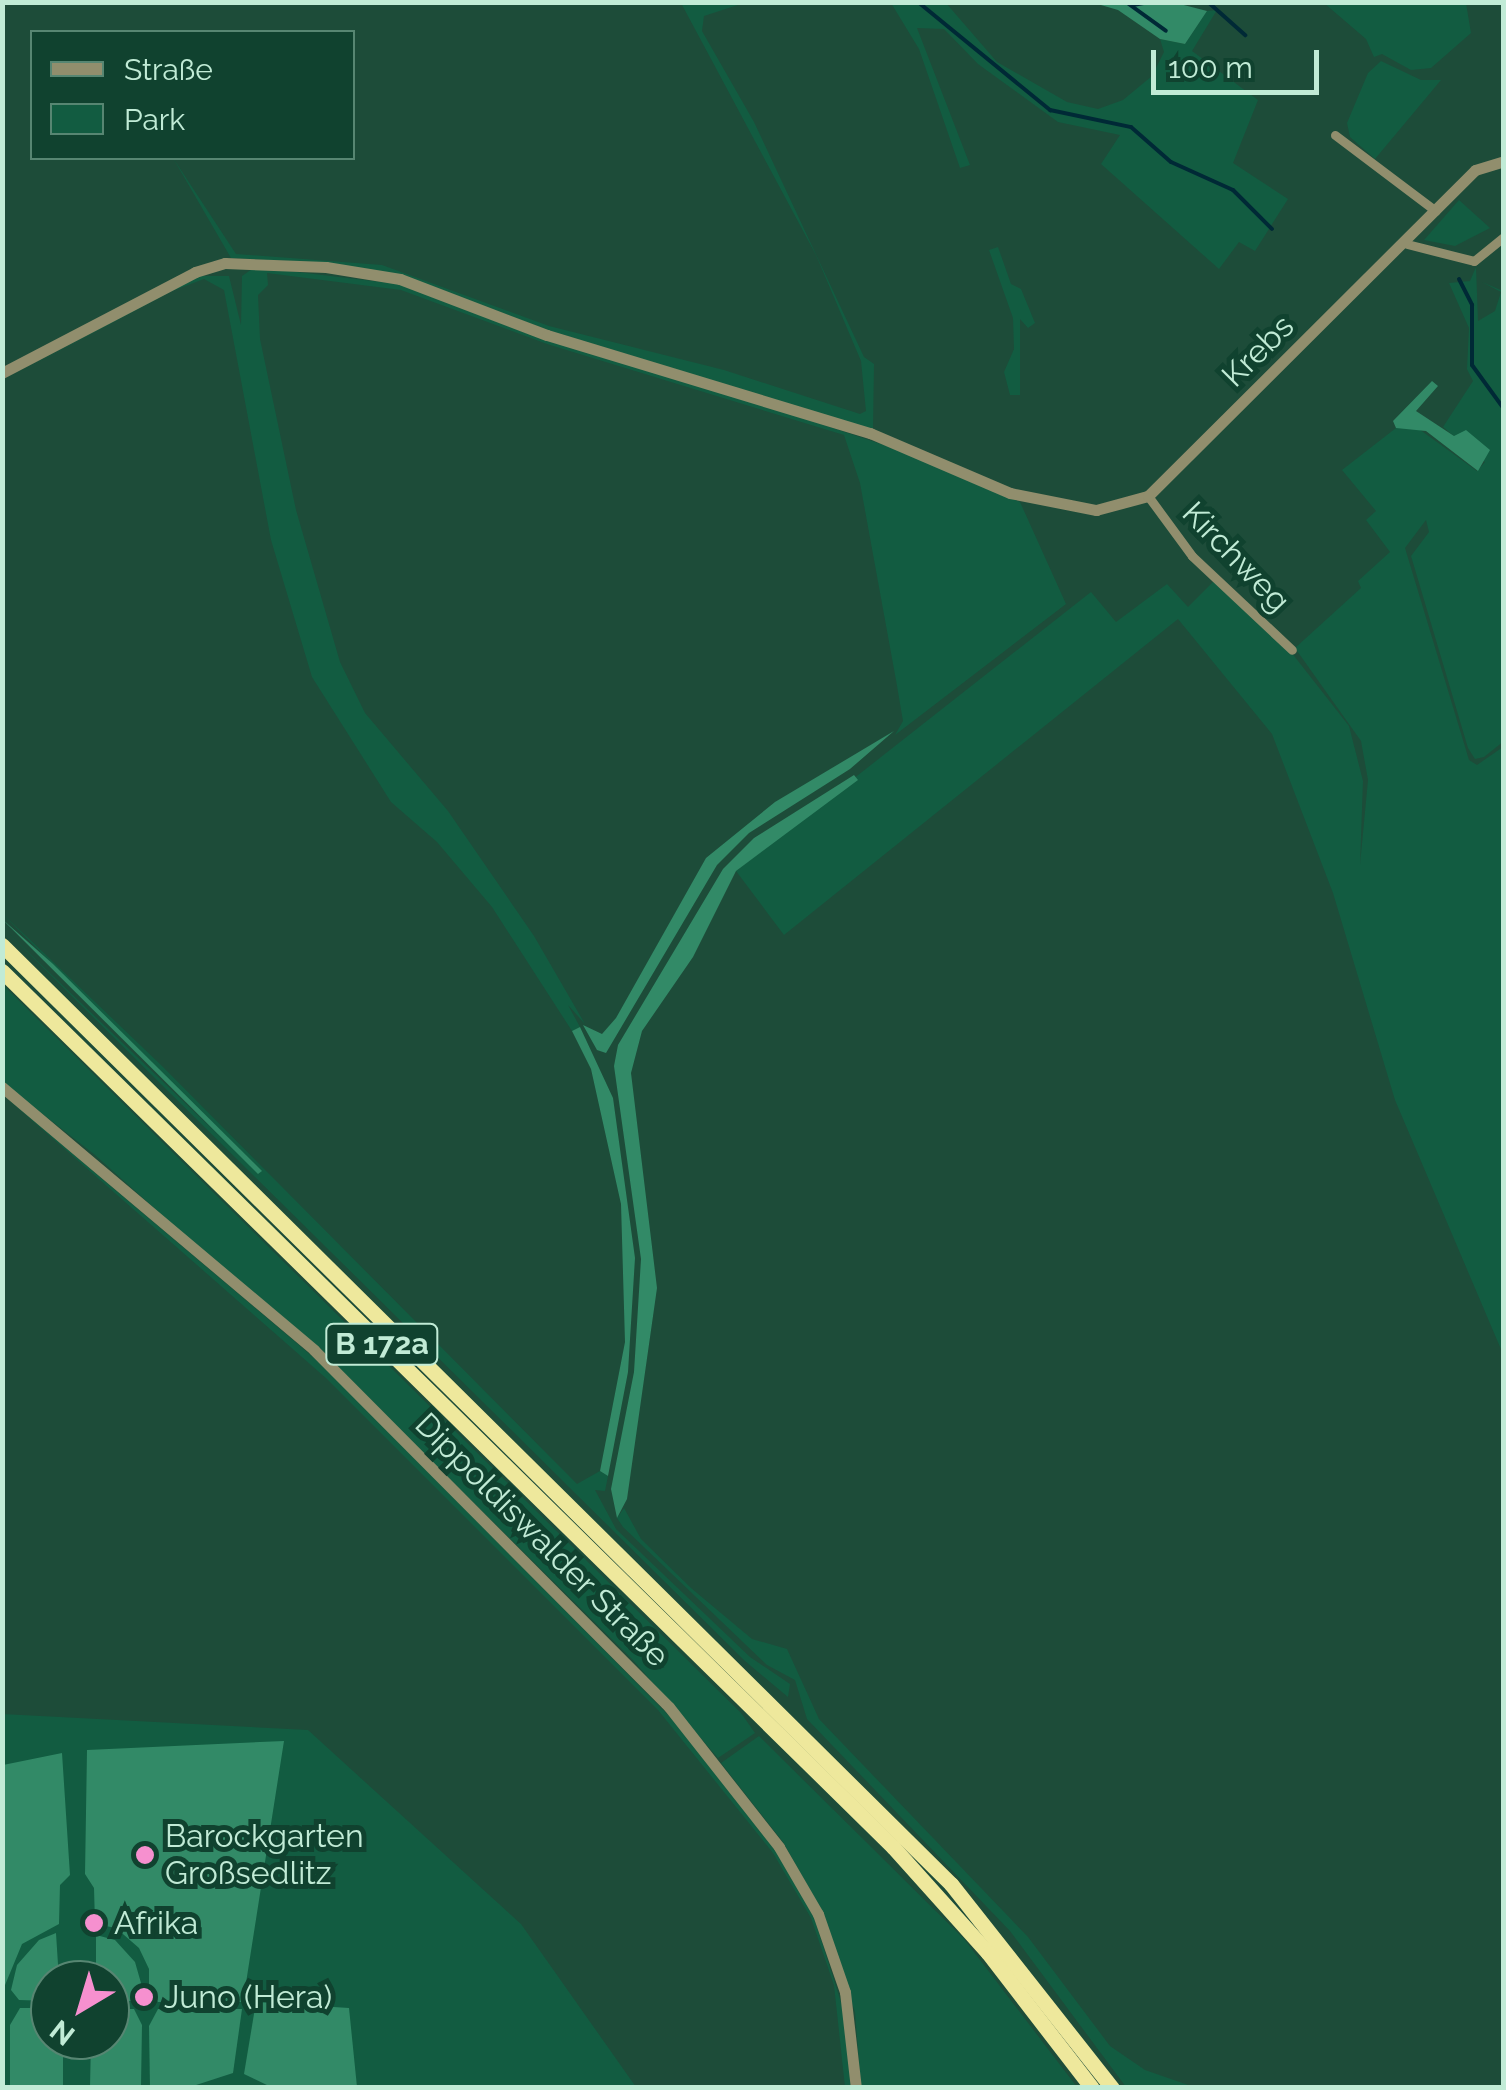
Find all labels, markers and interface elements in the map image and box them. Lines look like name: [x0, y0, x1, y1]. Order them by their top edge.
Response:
legend: [30, 30, 355, 160]
scale bar: [1156, 30, 1324, 92]
text: 100 m: [1168, 50, 1253, 85]
text: Straße: [124, 52, 213, 87]
text: Park: [124, 102, 185, 137]
street label: Krebs: [1214, 307, 1302, 395]
street label: Kirchweg: [1174, 494, 1298, 620]
road number: B 172a: [324, 1319, 440, 1369]
street label: Dippoldiswalder Straße: [407, 1405, 677, 1675]
place label: Barockgarten Großsedlitz: [165, 1818, 364, 1893]
marker: Barockgarten Großsedlitz: [134, 1844, 156, 1866]
place label: Afrika: [114, 1904, 198, 1942]
marker: Afrika: [83, 1912, 105, 1934]
north arrow: [30, 1960, 130, 2060]
place label: Juno (Hera): [164, 1978, 332, 2016]
marker: Juno (Hera): [133, 1986, 155, 2008]
text: N: [44, 2013, 81, 2052]

